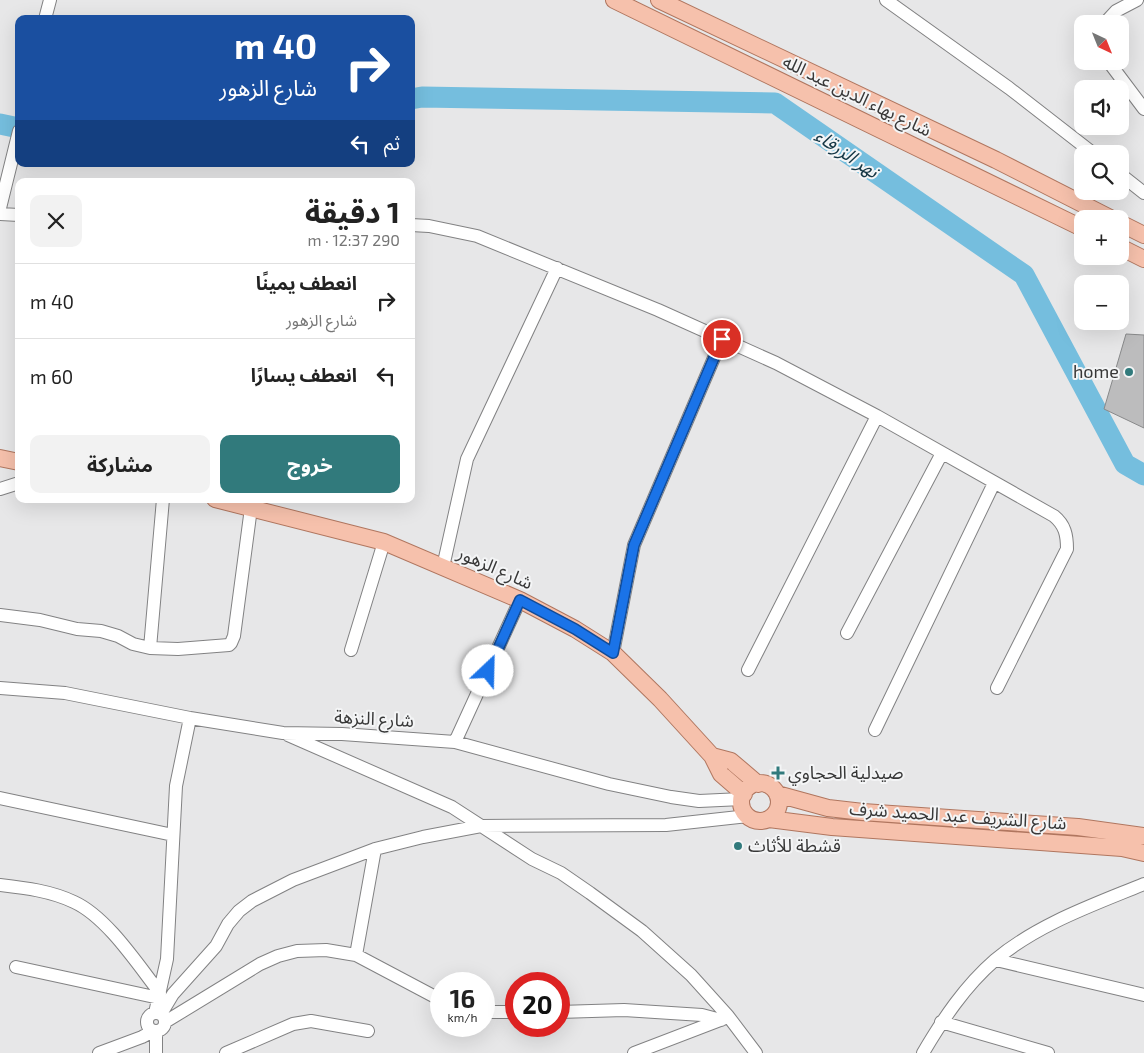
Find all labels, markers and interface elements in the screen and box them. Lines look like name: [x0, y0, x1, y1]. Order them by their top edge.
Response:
north arrow: [1074, 15, 1129, 70]
map controls: [1074, 15, 1129, 330]
text: 40 m: [234, 24, 317, 66]
icon: right: [335, 35, 400, 100]
street label: شارع بهاء الدين عبد الله: [778, 50, 935, 144]
text: شارع الزهور: [219, 74, 317, 100]
button: sound: [1074, 80, 1129, 135]
water label: نهر الزرقاء: [811, 123, 885, 184]
icon: left: [346, 130, 374, 158]
text: ثم: [384, 131, 400, 154]
button: search: [1074, 145, 1129, 200]
text: 1 دقيقة: [305, 193, 400, 229]
button: close: [30, 195, 82, 247]
button: +: [1074, 210, 1129, 265]
text: 290 m · 12:37: [307, 230, 400, 249]
text: انعطف يمينًا: [256, 271, 357, 294]
button: −: [1074, 275, 1129, 330]
icon: right: [372, 287, 400, 315]
text: 40 m: [30, 290, 74, 313]
text: شارع الزهور: [286, 310, 357, 329]
pin: [701, 318, 743, 360]
icon: arrive: [708, 325, 736, 353]
place label: home: [1073, 360, 1119, 382]
icon: left: [372, 362, 400, 390]
text: انعطف يسارًا: [251, 363, 357, 386]
text: 60 m: [30, 365, 73, 388]
marker: home: [1123, 366, 1135, 378]
button: مشاركة: [30, 435, 210, 493]
button: خروج: [220, 435, 400, 493]
street label: شارع الزهور: [452, 540, 536, 597]
position arrow: [461, 644, 513, 696]
street label: شارع النزهة: [333, 705, 414, 735]
place label: صيدلية الحجاوي: [788, 761, 904, 786]
marker: صيدلية الحجاوي: [772, 767, 784, 779]
street label: شارع الشريف عبد الحميد شرف: [849, 796, 1067, 838]
place label: قشطة للأثاث: [748, 834, 841, 856]
marker: قشطة للأثاث: [732, 840, 744, 852]
speed limit sign: 20: [505, 972, 570, 1037]
text: 16: [450, 983, 475, 1013]
text: km/h: [448, 1010, 477, 1024]

